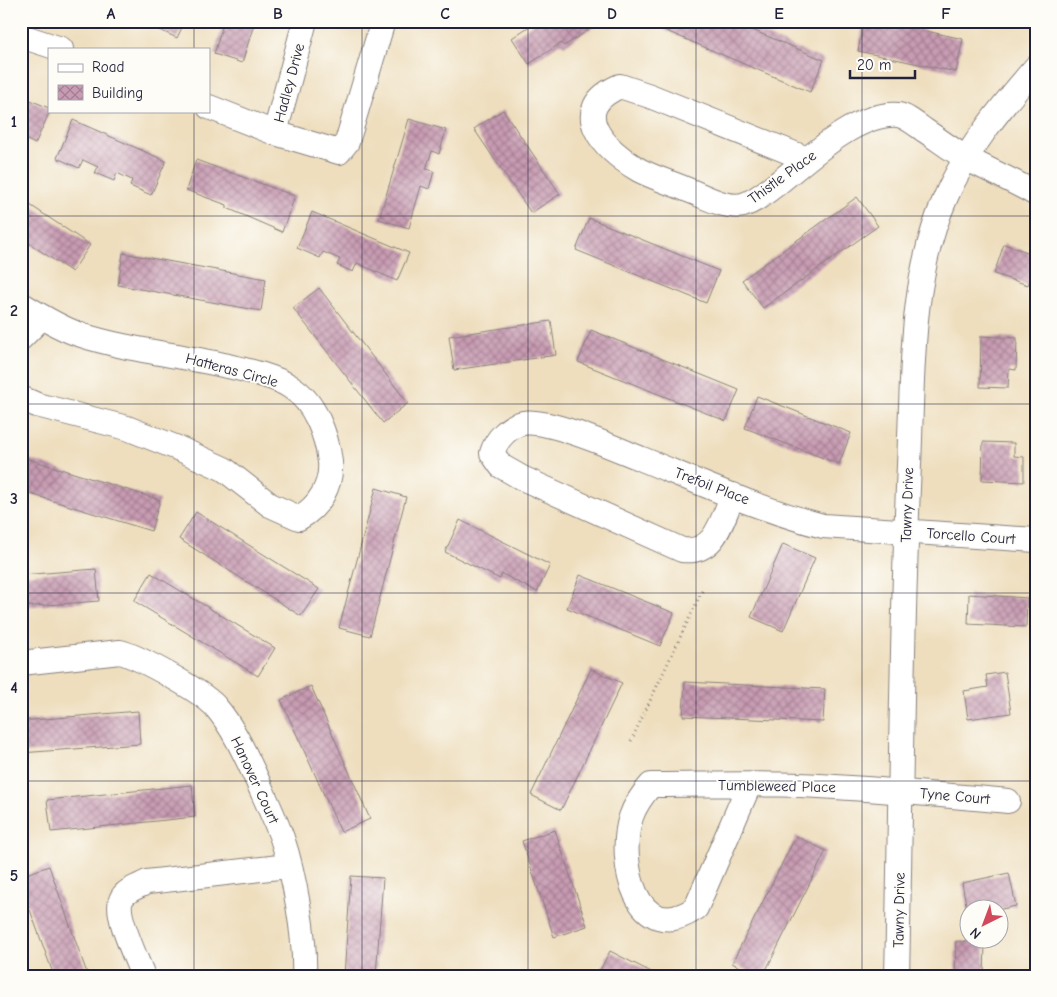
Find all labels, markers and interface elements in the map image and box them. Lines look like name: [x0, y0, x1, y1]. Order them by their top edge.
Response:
text: A: [107, 5, 116, 23]
text: B: [273, 5, 283, 23]
text: C: [440, 5, 450, 23]
text: D: [607, 5, 617, 23]
text: E: [774, 5, 784, 23]
text: F: [941, 5, 951, 23]
street label: Hadley Drive: [270, 41, 308, 125]
legend: [48, 48, 210, 112]
scale bar: [850, 48, 914, 80]
text: 20 m: [857, 56, 891, 74]
text: Road: [92, 58, 124, 76]
text: Building: [92, 84, 143, 102]
text: 1: [11, 113, 17, 131]
street label: Thistle Place: [744, 146, 820, 208]
text: 2: [10, 302, 18, 320]
street label: Hatteras Circle: [184, 349, 281, 391]
street label: Trefoil Place: [672, 463, 752, 509]
street label: Tawny Drive: [897, 467, 917, 543]
text: 3: [10, 490, 18, 508]
street label: Torcello Court: [926, 524, 1017, 548]
text: 4: [10, 679, 18, 697]
street label: Hanover Court: [227, 734, 283, 827]
street label: Tumbleweed Place: [718, 776, 836, 796]
street label: Tyne Court: [919, 784, 992, 808]
text: 5: [10, 867, 18, 885]
street label: Tawny Drive: [889, 872, 909, 948]
north arrow: [960, 900, 1010, 950]
text: N: [967, 924, 985, 943]

